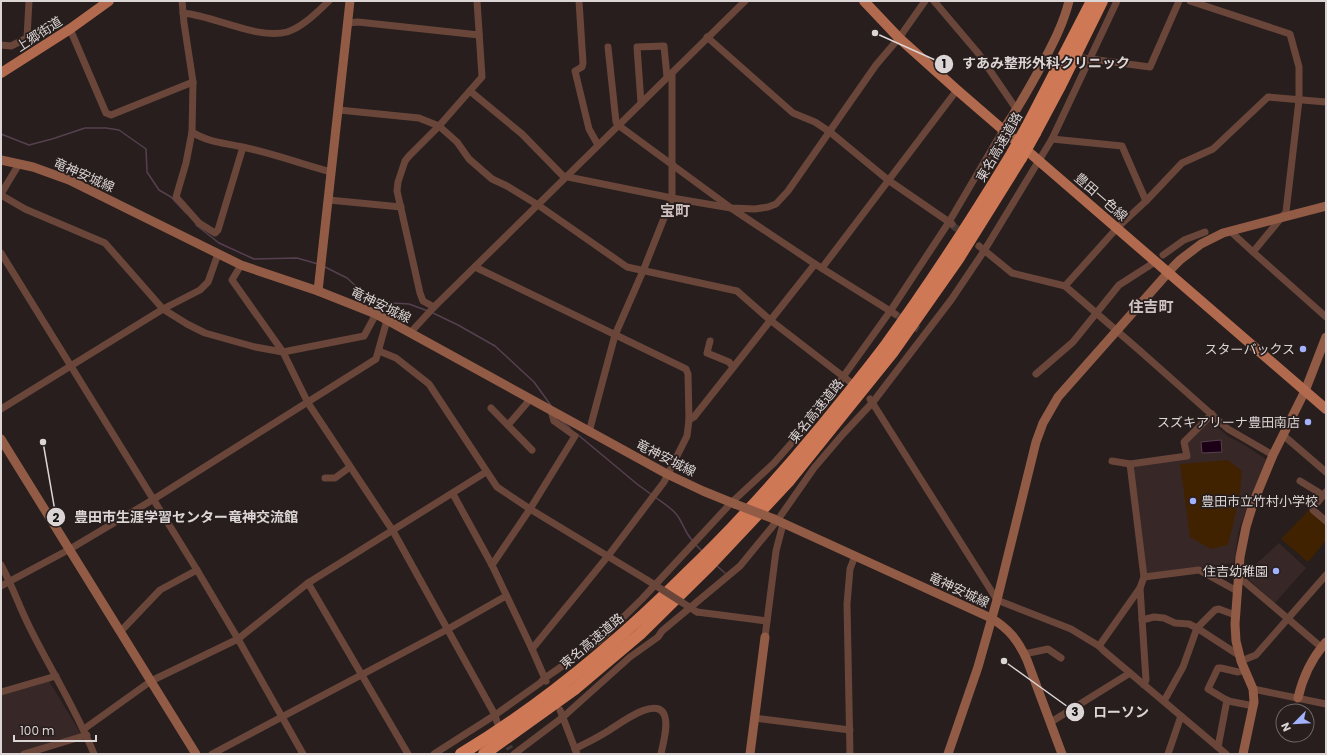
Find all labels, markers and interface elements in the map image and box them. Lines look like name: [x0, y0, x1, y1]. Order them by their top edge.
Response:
street label: 上郷街道: [12, 12, 66, 56]
callout: すあみ整形外科クリニック: [934, 51, 1138, 77]
text: すあみ整形外科クリニック: [962, 53, 1130, 73]
text: 1: [942, 55, 946, 72]
street label: 東名高速道路: [971, 108, 1027, 186]
street label: 竜神安城線: [50, 153, 118, 197]
street label: 豊田一色線: [1070, 169, 1132, 225]
district label: 宝町: [660, 200, 690, 221]
street label: 竜神安城線: [348, 282, 414, 328]
district label: 住吉町: [1128, 296, 1174, 317]
place label: スターバックス: [1205, 340, 1295, 359]
marker: スターバックス: [1298, 344, 1308, 354]
street label: 東名高速道路: [784, 375, 848, 447]
place label: スズキアリーナ豊田南店: [1157, 413, 1300, 432]
marker: スズキアリーナ豊田南店: [1303, 417, 1313, 427]
street label: 竜神安城線: [633, 435, 699, 481]
place label: 豊田市立竹村小学校: [1201, 492, 1318, 511]
marker: 豊田市立竹村小学校: [1188, 496, 1198, 506]
callout: 豊田市生涯学習センター竜神交流館: [46, 504, 306, 530]
text: 豊田市生涯学習センター竜神交流館: [74, 507, 298, 527]
text: 2: [53, 509, 60, 526]
place label: 住吉幼稚園: [1203, 562, 1268, 581]
marker: 住吉幼稚園: [1271, 566, 1281, 576]
street label: 竜神安城線: [926, 568, 992, 612]
street label: 東名高速道路: [556, 609, 628, 673]
callout: ローソン: [1065, 699, 1157, 725]
text: ローソン: [1093, 702, 1149, 722]
text: 3: [1071, 703, 1079, 720]
north arrow: [1275, 703, 1315, 743]
scale bar: [14, 717, 96, 743]
text: N: [1277, 720, 1295, 734]
text: 100 m: [20, 722, 54, 739]

